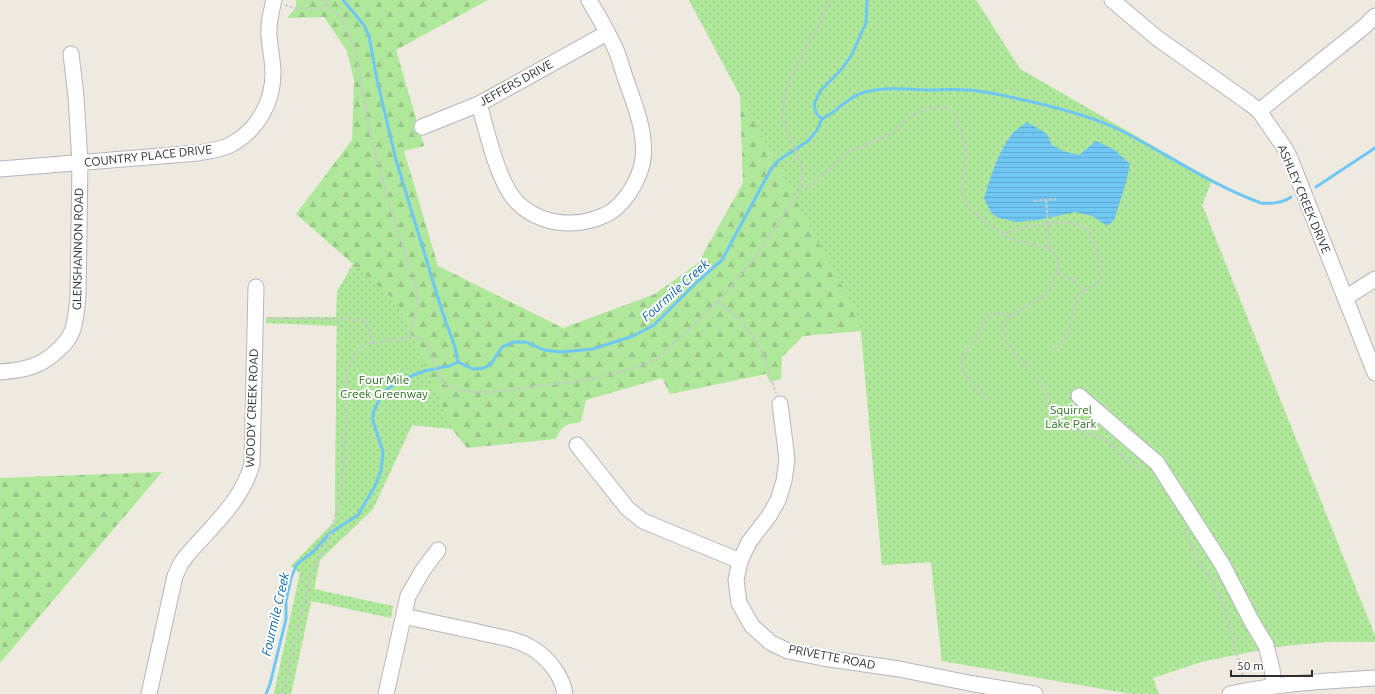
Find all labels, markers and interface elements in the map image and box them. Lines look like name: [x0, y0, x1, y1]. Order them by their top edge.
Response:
street label: JEFFERS DRIVE: [477, 57, 555, 108]
street label: COUNTRY PLACE DRIVE: [83, 142, 213, 169]
street label: ASHLEY CREEK DRIVE: [1276, 142, 1333, 255]
street label: GLENSHANNON ROAD: [70, 188, 85, 310]
water label: Fourmile Creek: [638, 256, 712, 324]
street label: WOODY CREEK ROAD: [243, 348, 260, 468]
park label: Four Mile Creek Greenway: [340, 373, 428, 400]
park label: Squirrel Lake Park: [1045, 403, 1097, 430]
water label: Fourmile Creek: [259, 570, 292, 657]
street label: PRIVETTE ROAD: [788, 642, 877, 671]
scale bar: [1231, 652, 1312, 678]
text: 50 m: [1237, 659, 1264, 672]

